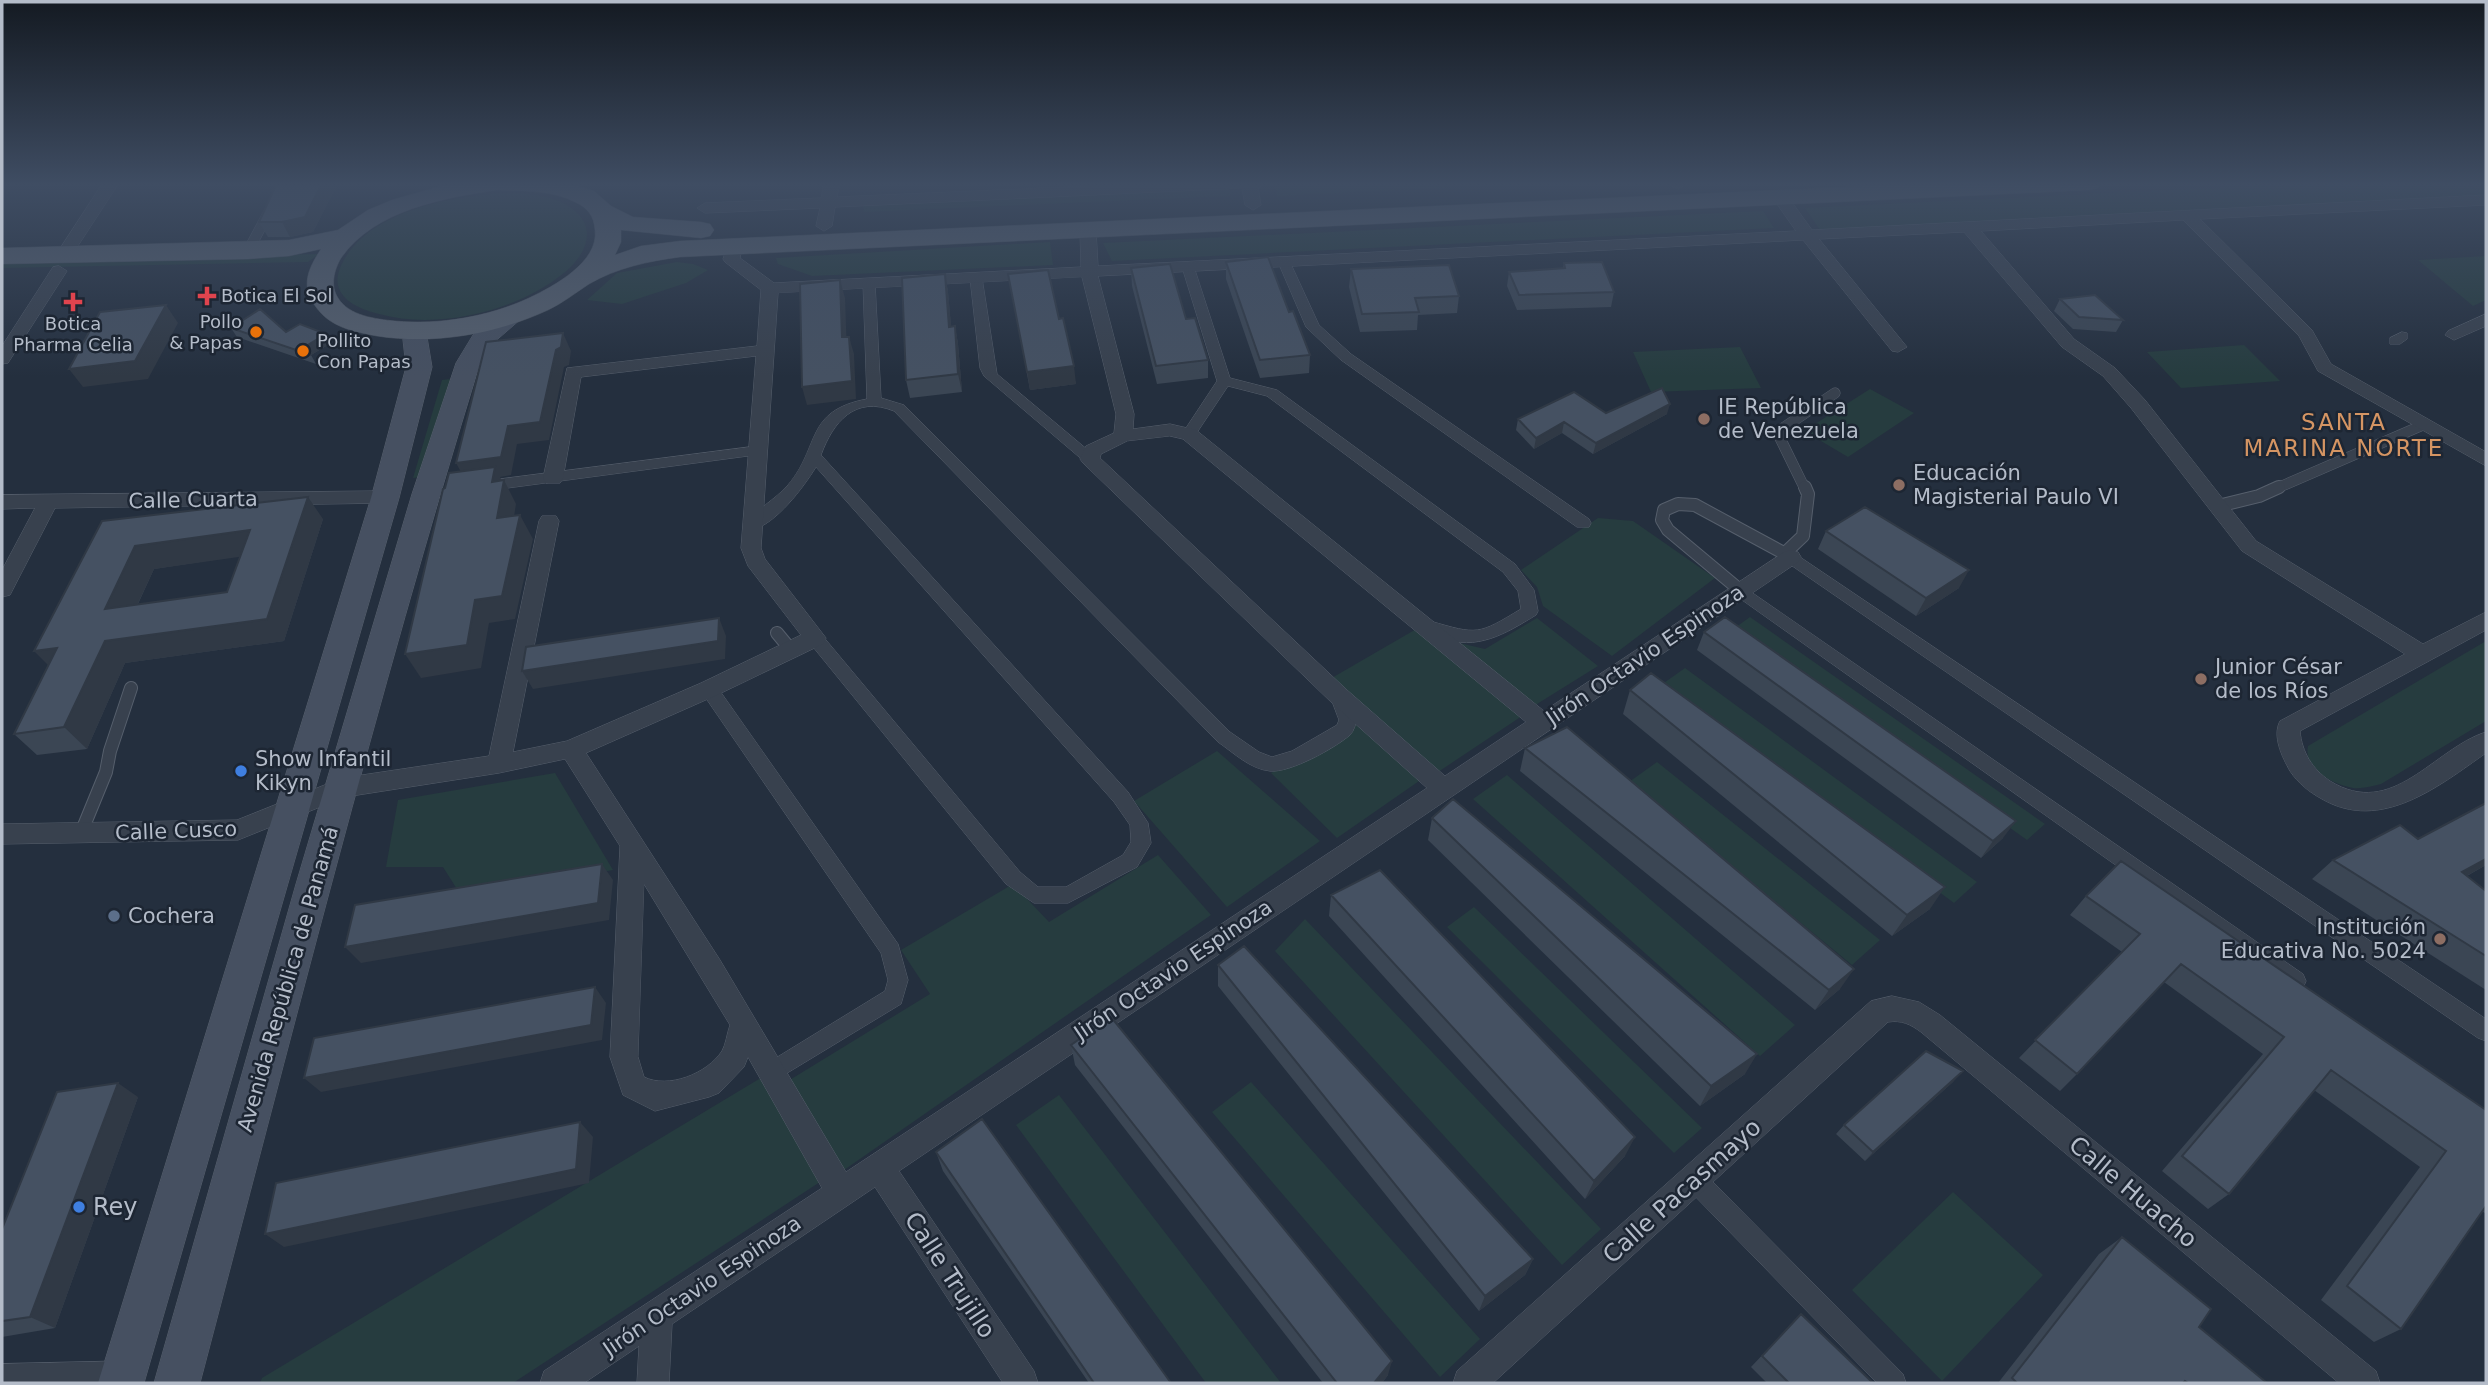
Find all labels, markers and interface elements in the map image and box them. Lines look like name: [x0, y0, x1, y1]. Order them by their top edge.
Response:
place label: Botica El Sol: [221, 285, 333, 306]
marker: Botica El Sol: [199, 288, 215, 304]
marker: Botica Pharma Celia: [65, 294, 81, 310]
place label: Pollo & Papas: [169, 311, 242, 353]
place label: Botica Pharma Celia: [13, 313, 133, 355]
marker: Pollo & Papas: [248, 324, 264, 340]
place label: Pollito Con Papas: [317, 330, 411, 372]
marker: Pollito Con Papas: [295, 343, 311, 359]
place label: IE República de Venezuela: [1718, 395, 1859, 443]
district label: SANTA MARINA NORTE: [2244, 409, 2444, 461]
marker: IE República de Venezuela: [1696, 411, 1712, 427]
place label: Educación Magisterial Paulo VI: [1913, 461, 2119, 509]
marker: Educación Magisterial Paulo VI: [1891, 477, 1907, 493]
street label: Calle Cuarta: [128, 487, 258, 513]
street label: Jirón Octavio Espinoza: [1540, 580, 1748, 731]
place label: Junior César de los Ríos: [2213, 655, 2342, 703]
marker: Junior César de los Ríos: [2193, 671, 2209, 687]
place label: Show Infantil Kikyn: [255, 747, 391, 795]
marker: Show Infantil Kikyn: [233, 763, 249, 779]
street label: Calle Cusco: [115, 817, 237, 845]
street label: Avenida República de Panamá: [233, 823, 343, 1135]
street label: Jirón Octavio Espinoza: [1068, 895, 1276, 1046]
place label: Cochera: [128, 904, 215, 928]
marker: Cochera: [106, 908, 122, 924]
place label: Institución Educativa No. 5024: [2221, 915, 2426, 963]
marker: Institución Educativa No. 5024: [2432, 931, 2448, 947]
street label: Calle Pacasmayo: [1597, 1113, 1767, 1269]
street label: Calle Huacho: [2063, 1130, 2203, 1254]
place label: Rey: [93, 1193, 138, 1221]
marker: Rey: [71, 1199, 87, 1215]
street label: Calle Trujillo: [899, 1207, 1001, 1343]
street label: Jirón Octavio Espinoza: [597, 1211, 805, 1362]

